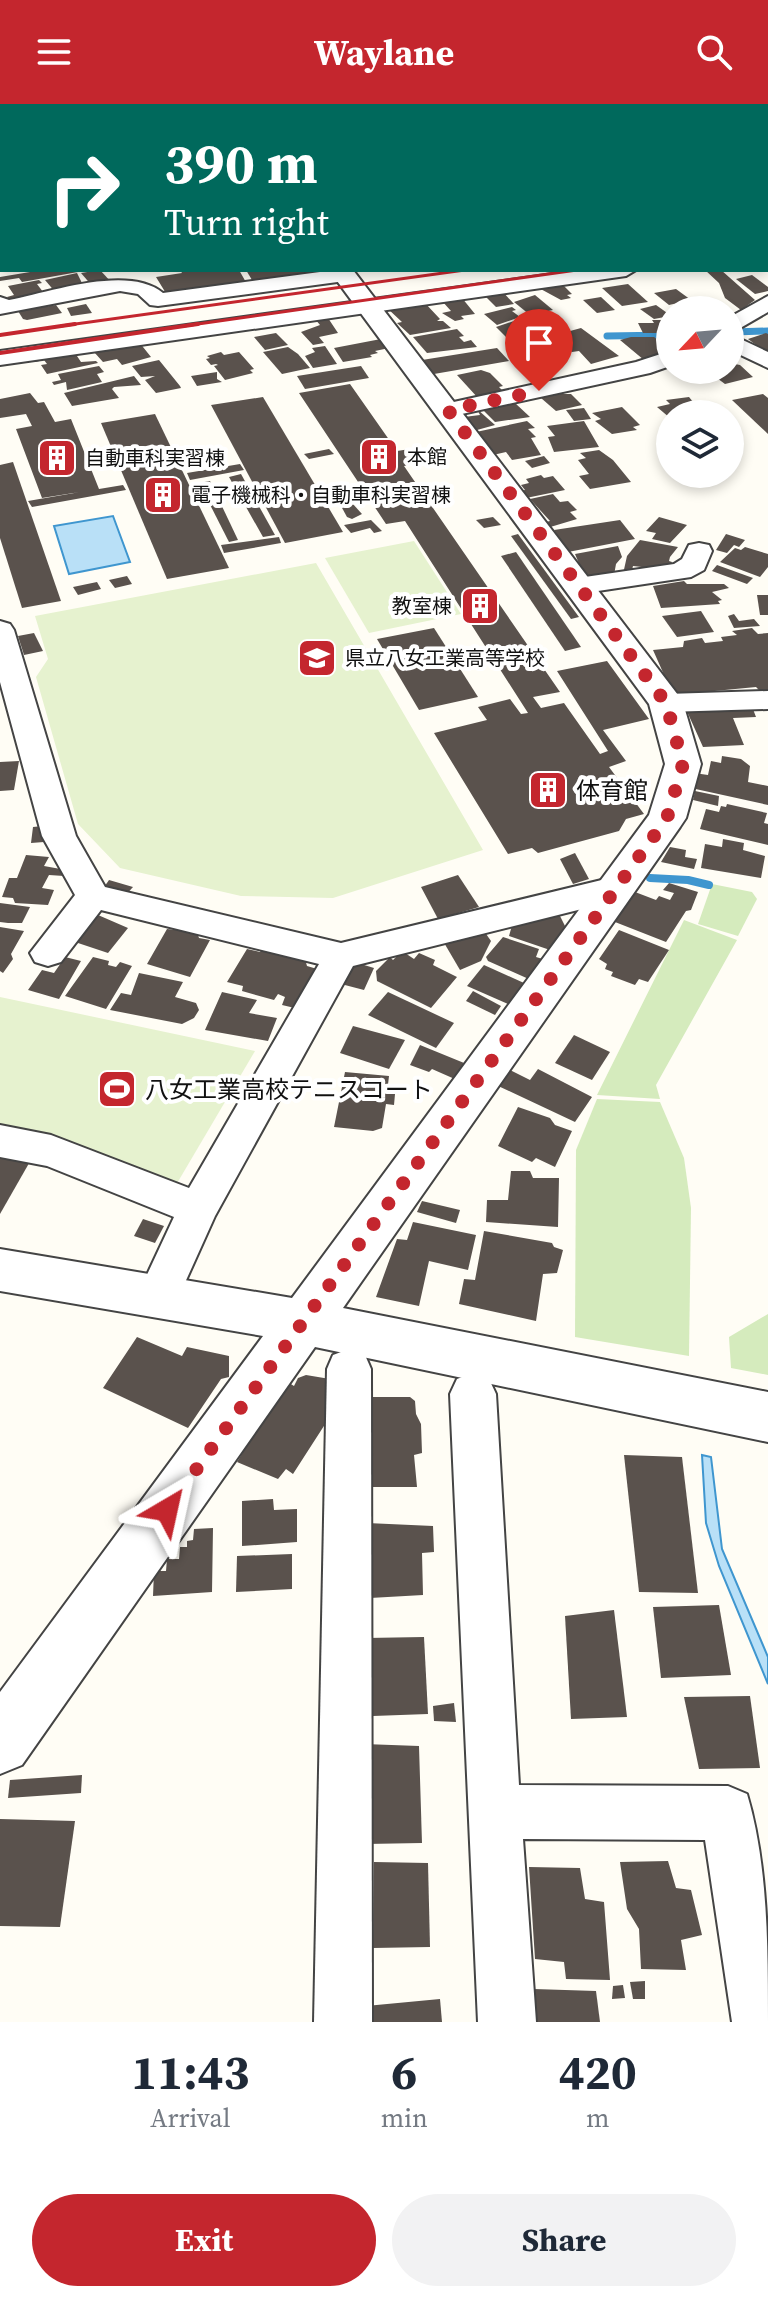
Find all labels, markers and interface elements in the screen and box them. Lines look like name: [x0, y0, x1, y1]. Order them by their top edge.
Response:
text: Waylane: [314, 28, 454, 77]
icon: menu: [32, 30, 76, 74]
icon: search: [692, 30, 736, 74]
text: 390 m: [164, 125, 318, 202]
icon: right: [32, 136, 136, 240]
text: Turn right: [164, 198, 329, 247]
north arrow: [656, 296, 744, 384]
map controls: [656, 296, 744, 488]
pin: [505, 309, 573, 391]
icon: arrive: [517, 321, 561, 365]
button: layers: [656, 400, 744, 488]
building icon: 本館: [358, 436, 400, 478]
building icon: 自動車科実習棟: [36, 437, 78, 479]
place label: 本館: [407, 443, 447, 471]
place label: 自動車科実習棟: [85, 444, 225, 472]
building icon: 電子機械科・自動車科実習棟: [142, 474, 184, 516]
place label: 電子機械科・自動車科実習棟: [191, 481, 451, 509]
building icon: 教室棟: [459, 585, 501, 627]
place label: 教室棟: [392, 592, 452, 620]
school or university icon: 県立八女工業高等学校: [296, 637, 338, 679]
place label: 県立八女工業高等学校: [345, 644, 545, 672]
building icon: 体育館: [527, 769, 569, 811]
place label: 体育館: [576, 774, 648, 807]
sports icon: 八女工業高校テニスコート: [96, 1068, 138, 1110]
place label: 八女工業高校テニスコート: [145, 1073, 433, 1106]
position arrow: [125, 1468, 209, 1552]
text: 11:43: [131, 2039, 250, 2105]
text: 6: [391, 2039, 417, 2105]
text: 420: [559, 2039, 637, 2105]
text: Arrival: [150, 2100, 231, 2136]
text: min: [381, 2100, 428, 2136]
text: m: [586, 2100, 610, 2136]
button: Exit: [32, 2194, 376, 2286]
button: Share: [392, 2194, 736, 2286]

